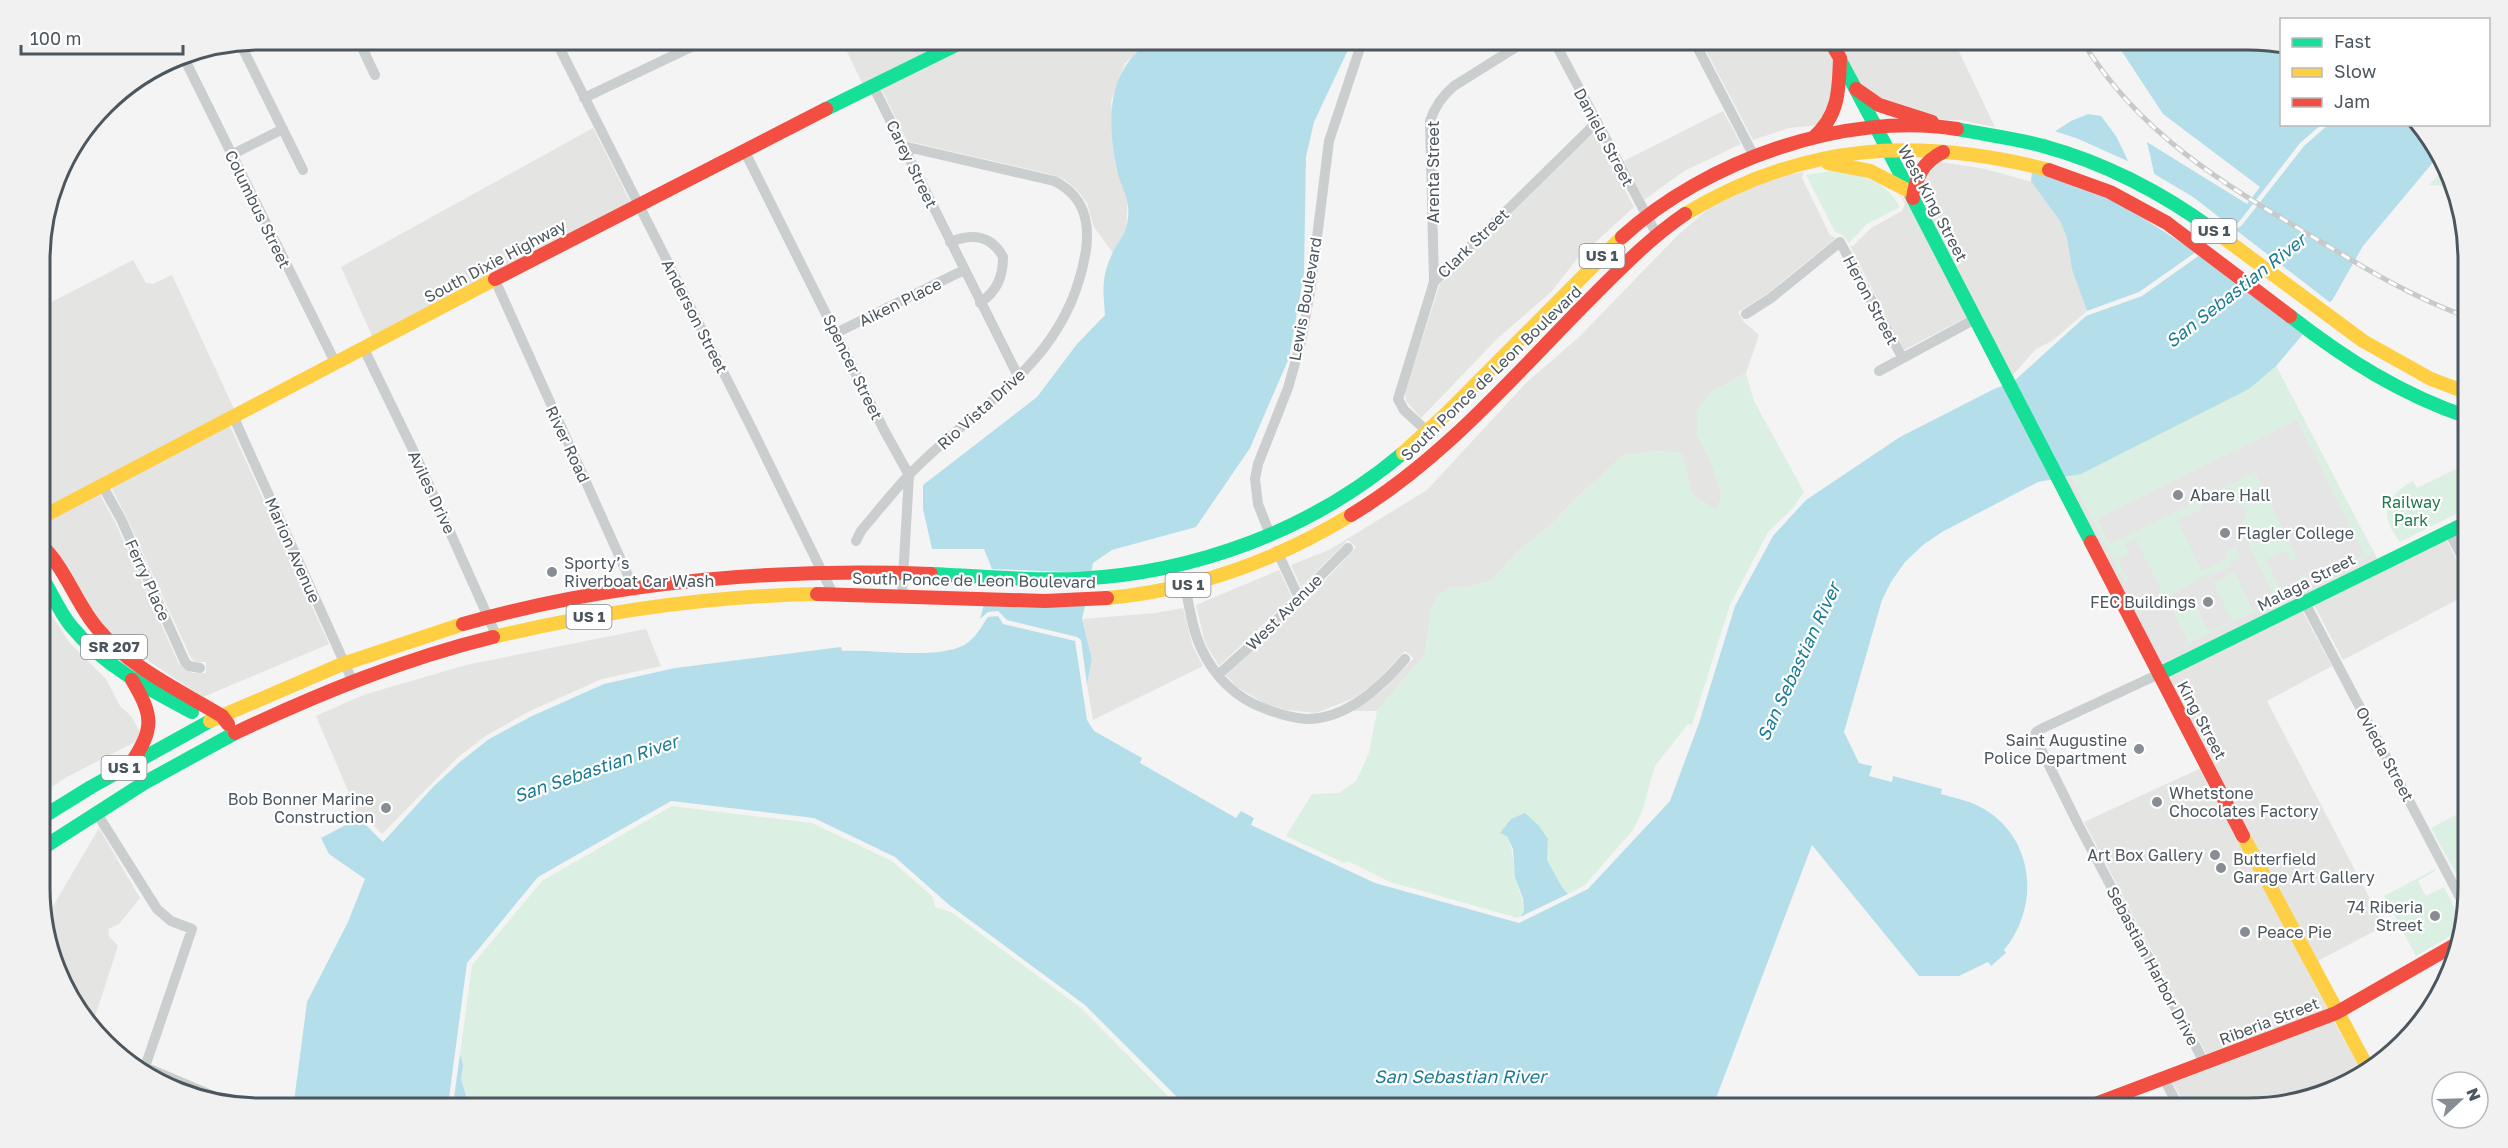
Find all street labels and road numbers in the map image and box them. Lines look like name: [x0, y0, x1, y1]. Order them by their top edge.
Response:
street label: Daniels Street: [1570, 84, 1638, 190]
street label: Carey Street: [882, 117, 942, 211]
street label: Arenta Street: [1423, 121, 1443, 223]
street label: West King Street: [1894, 141, 1972, 265]
street label: Columbus Street: [221, 147, 295, 271]
street label: Clark Street: [1433, 204, 1513, 282]
street label: South Dixie Highway: [421, 215, 569, 307]
road number: US 1: [2192, 219, 2236, 243]
street label: Lewis Boulevard: [1284, 236, 1326, 362]
road number: US 1: [1580, 244, 1624, 268]
street label: Heron Street: [1839, 252, 1903, 348]
street label: Anderson Street: [658, 256, 732, 376]
street label: Aiken Place: [855, 273, 945, 331]
street label: South Ponce de Leon Boulevard: [1396, 281, 1586, 465]
street label: Spencer Street: [819, 311, 887, 423]
street label: Rio Vista Drive: [933, 364, 1029, 454]
street label: River Road: [541, 402, 595, 486]
street label: Aviles Drive: [404, 447, 460, 537]
street label: Marion Avenue: [261, 494, 325, 606]
street label: Ferry Place: [121, 536, 175, 624]
street label: Malaga Street: [2254, 549, 2358, 615]
street label: South Ponce de Leon Boulevard: [852, 568, 1096, 592]
street label: West Avenue: [1242, 570, 1326, 654]
road number: US 1: [1166, 573, 1210, 597]
road number: US 1: [566, 605, 612, 629]
road number: SR 207: [81, 635, 147, 659]
street label: King Street: [2173, 677, 2231, 763]
street label: Ovieda Street: [2352, 703, 2418, 805]
road number: US 1: [102, 756, 146, 780]
street label: Sebastian Harbor Drive: [2103, 883, 2203, 1049]
street label: Riberia Street: [2216, 993, 2322, 1049]

